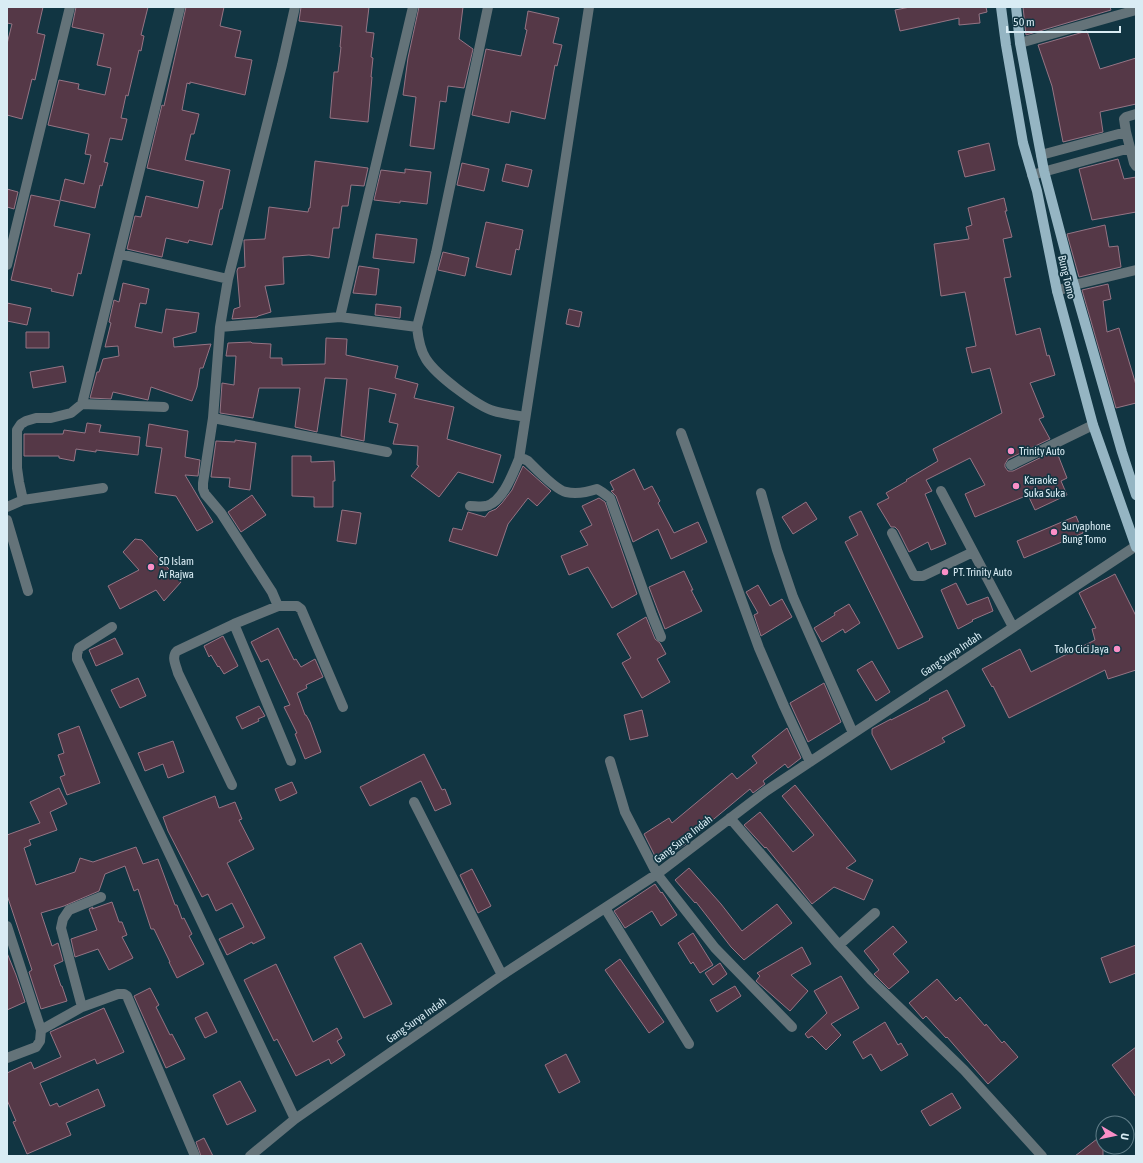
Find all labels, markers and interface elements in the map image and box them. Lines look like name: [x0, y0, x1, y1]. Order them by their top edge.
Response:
scale bar: [1007, 8, 1120, 34]
text: 50 m: [1013, 15, 1035, 29]
street label: Bung Tomo: [1056, 254, 1078, 300]
place label: Trinity Auto: [1019, 445, 1065, 457]
marker: Trinity Auto: [1006, 446, 1016, 456]
place label: Karaoke Suka Suka: [1024, 474, 1065, 499]
marker: Karaoke Suka Suka: [1011, 481, 1021, 491]
place label: Suryaphone Bung Tomo: [1062, 520, 1111, 545]
marker: Suryaphone Bung Tomo: [1049, 527, 1059, 537]
place label: SD Islam Ar Rajwa: [159, 555, 194, 580]
marker: SD Islam Ar Rajwa: [146, 562, 156, 572]
place label: PT. Trinity Auto: [953, 566, 1012, 578]
marker: PT. Trinity Auto: [940, 567, 950, 577]
street label: Gang Surya Indah: [918, 629, 984, 679]
place label: Toko Cici Jaya: [1055, 643, 1109, 655]
marker: Toko Cici Jaya: [1112, 644, 1122, 654]
street label: Gang Surya Indah: [652, 813, 714, 865]
street label: Gang Surya Indah: [384, 995, 448, 1045]
north arrow: [1095, 1115, 1135, 1155]
text: U: [1118, 1132, 1131, 1141]

